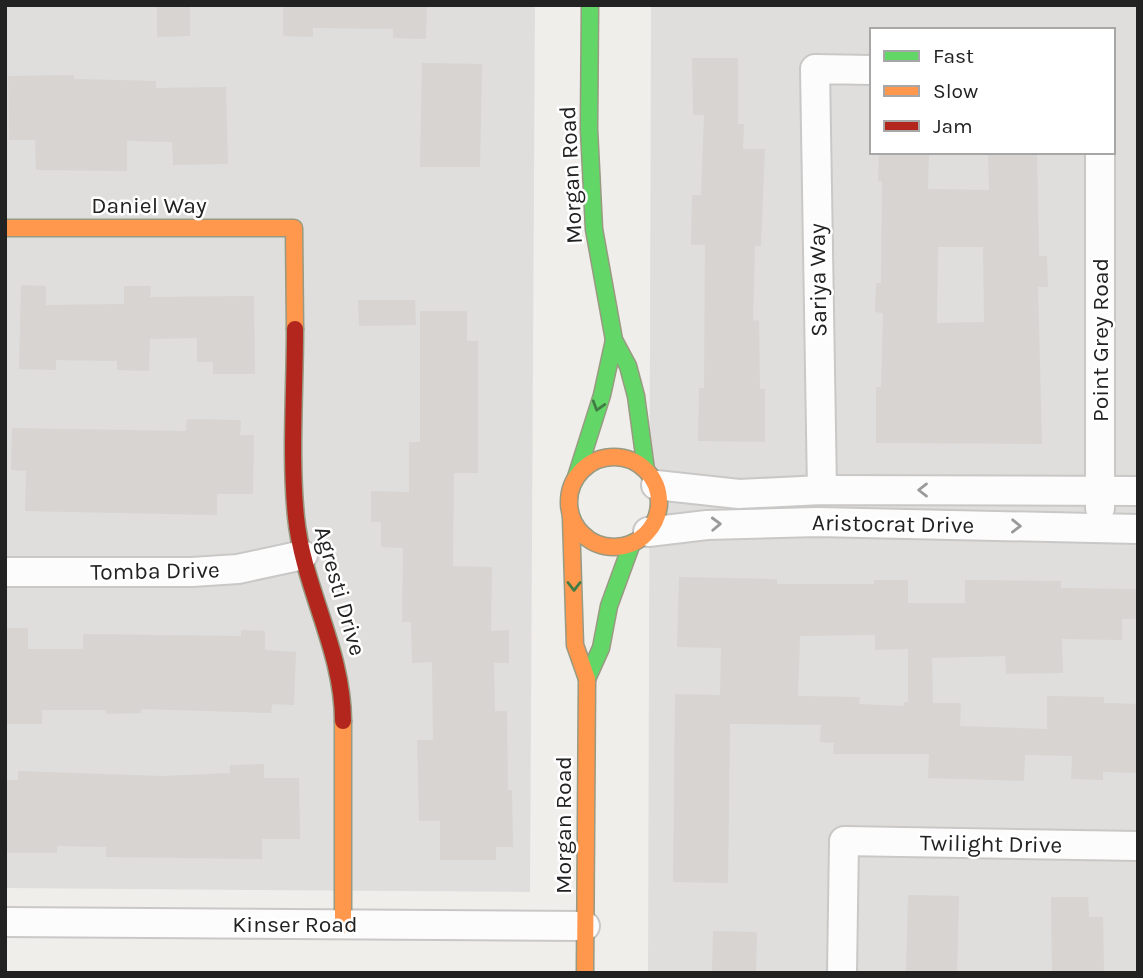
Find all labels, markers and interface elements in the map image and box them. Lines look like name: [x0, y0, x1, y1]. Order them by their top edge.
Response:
legend: [870, 28, 1115, 154]
text: Fast: [933, 44, 974, 68]
text: Slow: [933, 79, 978, 103]
street label: Morgan Road: [554, 105, 588, 245]
text: Jam: [933, 114, 973, 138]
street label: Daniel Way: [91, 192, 207, 219]
street label: Sariya Way: [804, 223, 832, 337]
street label: Point Grey Road: [1087, 258, 1114, 422]
one-way arrow: [592, 400, 606, 412]
one-way arrow: [917, 482, 927, 498]
street label: Aristocrat Drive: [812, 509, 974, 539]
one-way arrow: [710, 517, 721, 532]
one-way arrow: [1012, 518, 1022, 534]
street label: Agresti Drive: [309, 523, 371, 659]
street label: Tomba Drive: [90, 556, 220, 586]
one-way arrow: [566, 581, 582, 592]
street label: Morgan Road: [550, 756, 577, 894]
street label: Twilight Drive: [920, 829, 1062, 859]
street label: Kinser Road: [232, 911, 358, 938]

